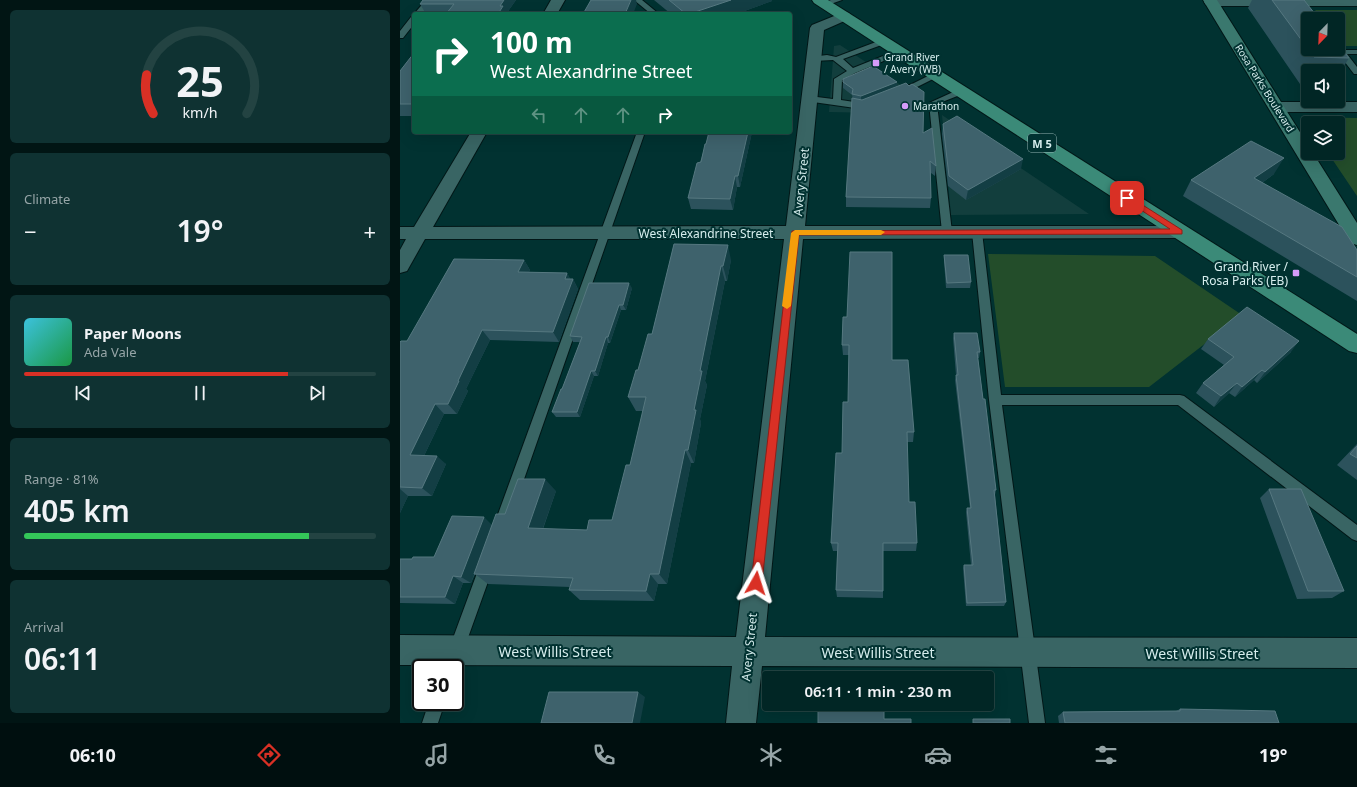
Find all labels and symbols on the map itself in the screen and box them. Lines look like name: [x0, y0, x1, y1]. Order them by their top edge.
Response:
north arrow: [1301, 12, 1345, 56]
street label: Rosa Parks Boulevard: [1232, 41, 1298, 135]
place label: Grand River / Avery (WB): [884, 50, 941, 76]
marker: Grand River / Avery (WB): [871, 58, 881, 68]
place label: Marathon: [913, 99, 959, 113]
marker: Marathon: [900, 101, 910, 111]
road number: M 5: [1028, 134, 1056, 152]
street label: Avery Street: [789, 147, 813, 217]
pin: [1110, 181, 1144, 215]
street label: West Alexandrine Street: [639, 225, 774, 242]
place label: Grand River / Rosa Parks (EB): [1202, 258, 1289, 289]
marker: Grand River / Rosa Parks (EB): [1291, 268, 1301, 278]
position arrow: [735, 562, 777, 604]
street label: Avery Street: [737, 612, 761, 682]
street label: West Willis Street: [499, 642, 611, 661]
street label: West Willis Street: [822, 643, 934, 662]
street label: West Willis Street: [1146, 644, 1258, 663]
speed limit sign: 30: [412, 659, 464, 711]

